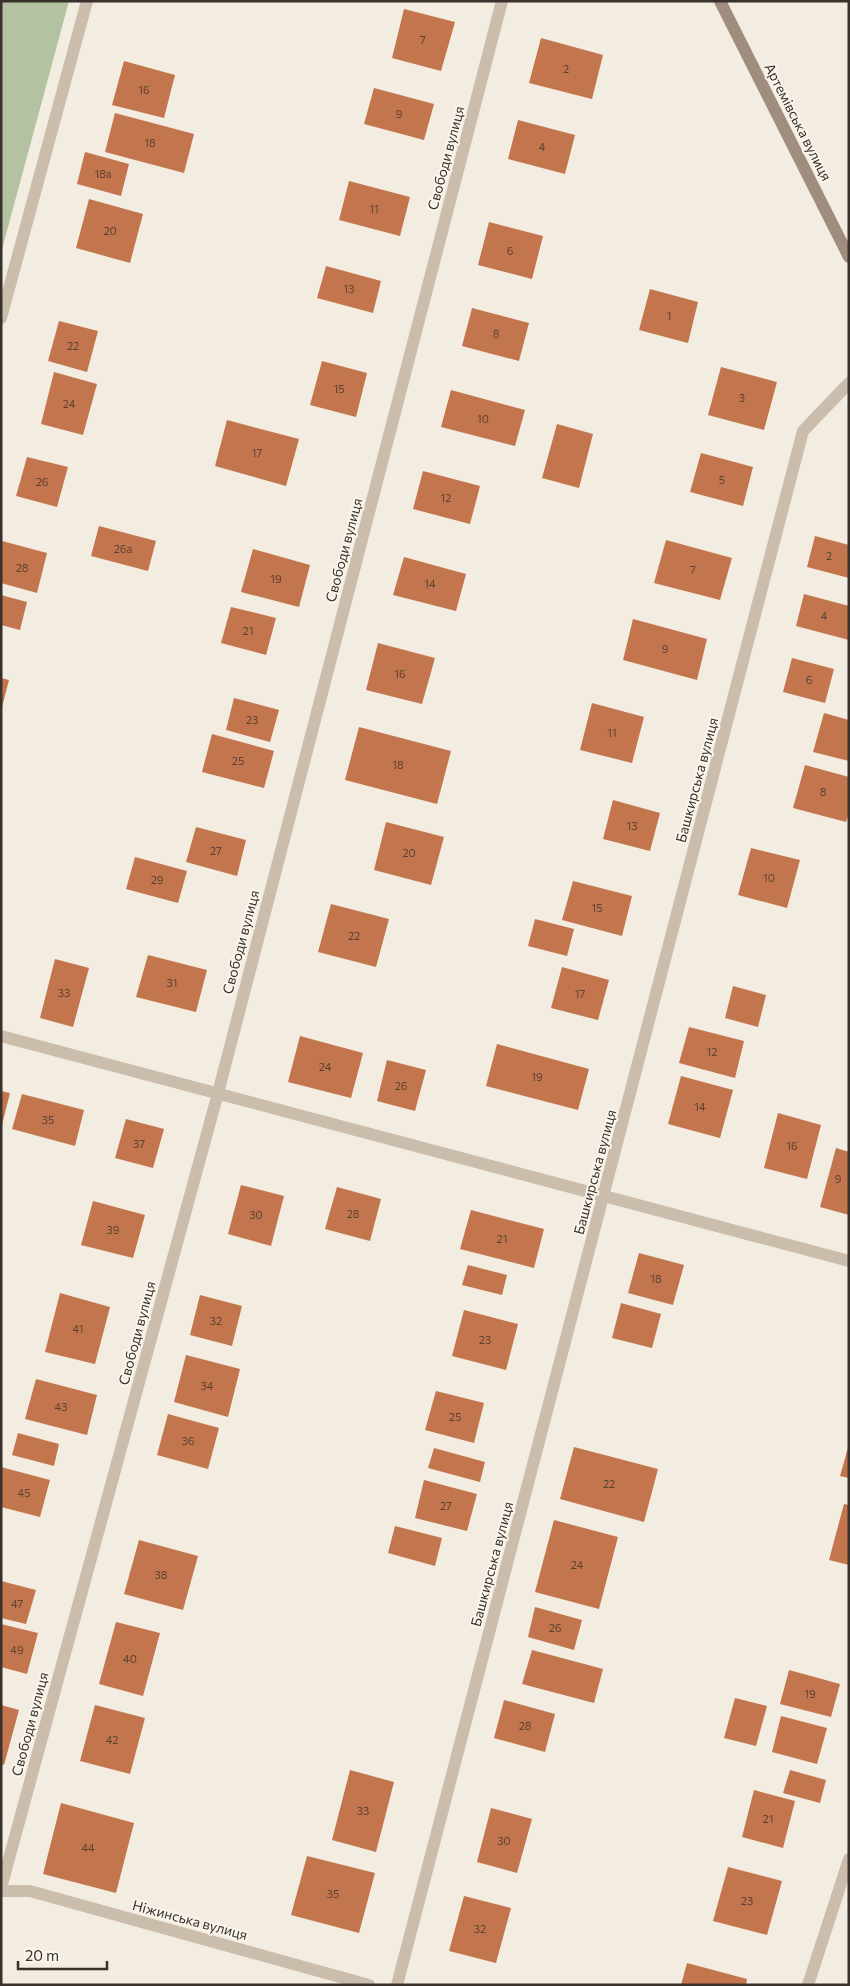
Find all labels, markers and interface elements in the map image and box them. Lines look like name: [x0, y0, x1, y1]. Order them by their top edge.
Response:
house number: 7: [420, 33, 426, 46]
street label: Артемівська вулиця: [761, 60, 836, 184]
house number: 2: [563, 62, 569, 75]
house number: 16: [138, 83, 150, 96]
street label: Свободи вулиця: [423, 104, 468, 212]
house number: 9: [396, 107, 403, 120]
house number: 18: [144, 136, 156, 149]
house number: 4: [539, 140, 546, 153]
house number: 18а: [94, 167, 112, 180]
house number: 11: [369, 202, 379, 215]
house number: 20: [103, 224, 117, 237]
house number: 6: [507, 244, 514, 257]
house number: 13: [344, 282, 354, 295]
house number: 1: [667, 309, 671, 322]
house number: 8: [493, 327, 500, 340]
house number: 22: [67, 339, 79, 352]
house number: 15: [333, 382, 345, 395]
house number: 3: [739, 391, 745, 404]
house number: 24: [63, 397, 76, 410]
house number: 10: [477, 412, 489, 425]
house number: 17: [252, 446, 262, 459]
house number: 5: [719, 473, 725, 486]
house number: 26: [36, 475, 49, 488]
house number: 12: [441, 491, 451, 504]
street label: Свободи вулиця: [321, 496, 366, 604]
house number: 26а: [114, 542, 132, 555]
house number: 2: [826, 549, 832, 562]
house number: 28: [16, 561, 29, 574]
house number: 7: [690, 563, 696, 576]
house number: 19: [270, 572, 282, 585]
house number: 14: [424, 577, 436, 590]
house number: 4: [821, 609, 828, 622]
house number: 21: [243, 624, 253, 637]
house number: 9: [662, 642, 669, 655]
house number: 16: [394, 667, 406, 680]
house number: 6: [806, 673, 813, 686]
house number: 23: [246, 713, 258, 726]
street label: Башкирська вулиця: [672, 716, 721, 844]
house number: 11: [607, 726, 617, 739]
house number: 25: [232, 754, 244, 767]
house number: 18: [392, 758, 404, 771]
house number: 8: [820, 785, 827, 798]
house number: 13: [627, 819, 637, 832]
house number: 27: [210, 844, 222, 857]
house number: 20: [402, 846, 416, 859]
house number: 10: [763, 871, 775, 884]
house number: 29: [151, 873, 164, 886]
street label: Свободи вулиця: [218, 888, 263, 996]
house number: 15: [591, 901, 603, 914]
house number: 22: [348, 929, 360, 942]
house number: 31: [167, 976, 177, 989]
house number: 33: [58, 986, 70, 999]
house number: 17: [575, 987, 585, 1000]
house number: 12: [707, 1045, 717, 1058]
house number: 24: [319, 1060, 332, 1073]
house number: 19: [531, 1070, 543, 1083]
house number: 26: [395, 1079, 408, 1092]
house number: 14: [694, 1100, 706, 1113]
street label: Башкирська вулиця: [570, 1108, 619, 1236]
house number: 35: [42, 1113, 54, 1126]
house number: 37: [133, 1137, 145, 1150]
house number: 16: [786, 1139, 798, 1152]
house number: 9: [835, 1172, 842, 1185]
house number: 28: [347, 1207, 360, 1220]
house number: 30: [249, 1208, 263, 1221]
house number: 39: [107, 1223, 120, 1236]
house number: 21: [497, 1232, 507, 1245]
house number: 18: [650, 1272, 662, 1285]
street label: Свободи вулиця: [114, 1279, 159, 1387]
house number: 32: [210, 1314, 222, 1327]
house number: 41: [73, 1322, 83, 1335]
house number: 23: [479, 1333, 491, 1346]
house number: 34: [201, 1379, 214, 1392]
house number: 43: [55, 1400, 67, 1413]
house number: 25: [449, 1410, 461, 1423]
house number: 36: [182, 1434, 195, 1447]
house number: 22: [603, 1477, 615, 1490]
house number: 45: [18, 1486, 30, 1499]
house number: 27: [440, 1499, 452, 1512]
street label: Башкирська вулиця: [467, 1500, 516, 1628]
house number: 24: [571, 1558, 584, 1571]
house number: 38: [155, 1568, 168, 1581]
house number: 47: [11, 1597, 23, 1610]
house number: 26: [549, 1621, 562, 1634]
house number: 49: [10, 1643, 24, 1656]
house number: 40: [123, 1652, 137, 1665]
street label: Свободи вулиця: [7, 1670, 52, 1778]
house number: 19: [804, 1687, 816, 1700]
house number: 28: [519, 1719, 532, 1732]
house number: 42: [106, 1733, 118, 1746]
house number: 33: [357, 1804, 369, 1817]
house number: 21: [763, 1812, 773, 1825]
house number: 30: [497, 1834, 511, 1847]
house number: 44: [81, 1841, 95, 1854]
house number: 35: [327, 1887, 339, 1900]
house number: 23: [741, 1894, 753, 1907]
street label: Ніжинська вулиця: [131, 1896, 250, 1943]
house number: 32: [474, 1922, 486, 1935]
scale bar: [18, 1938, 106, 1970]
text: 20 m: [25, 1946, 59, 1964]

